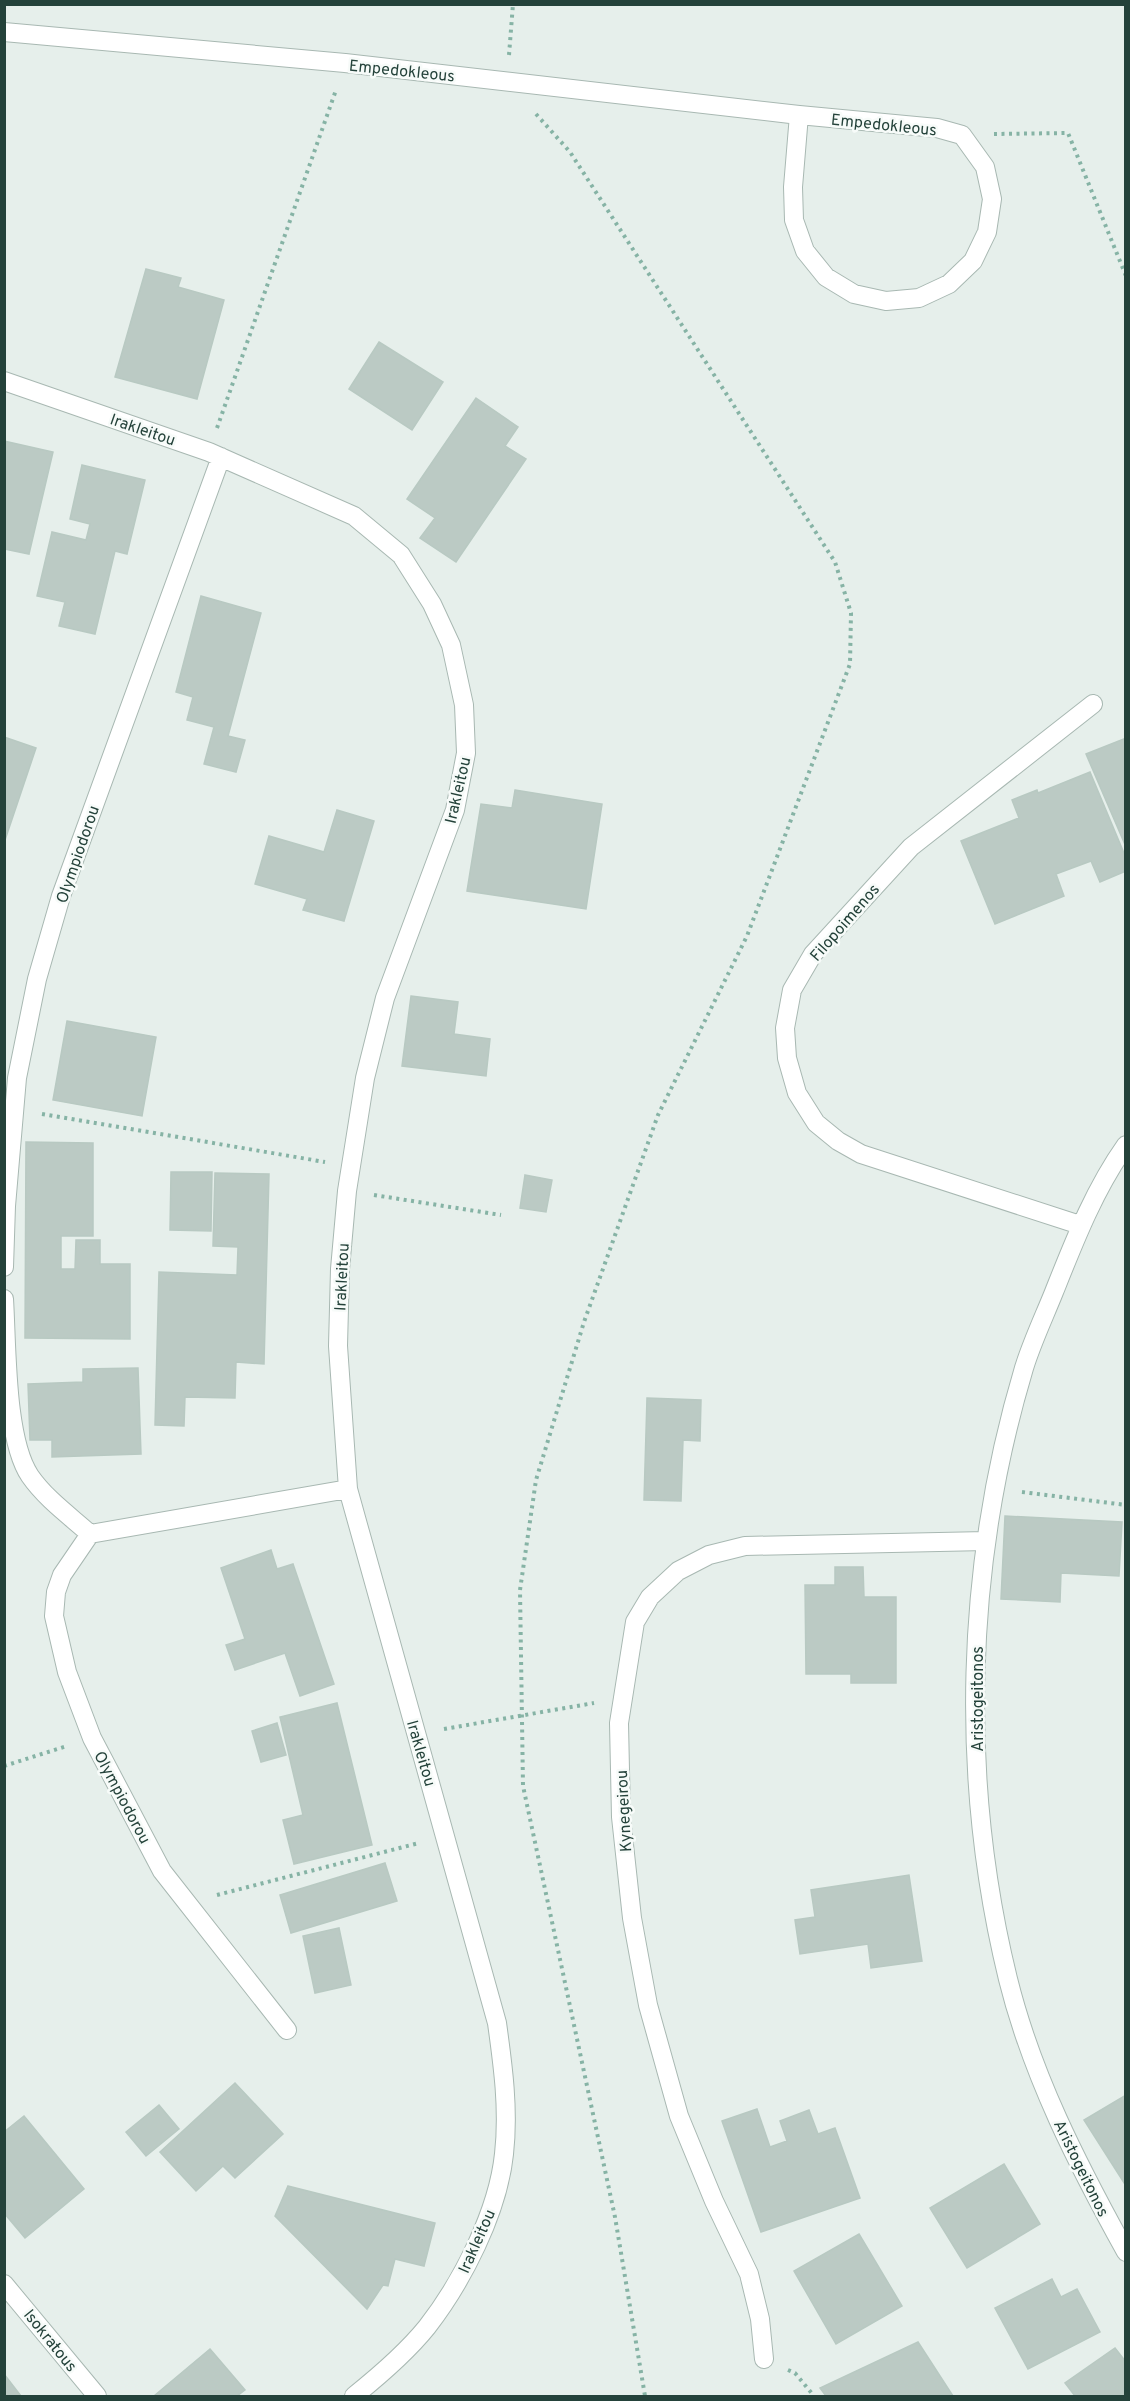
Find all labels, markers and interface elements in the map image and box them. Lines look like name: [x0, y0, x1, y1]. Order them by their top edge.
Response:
street label: Empedokleous: [348, 56, 456, 87]
street label: Empedokleous: [830, 110, 938, 141]
street label: Irakleitou: [107, 410, 178, 451]
street label: Irakleitou: [442, 755, 476, 826]
street label: Olympiodorou: [53, 803, 105, 906]
street label: Filopoimenos: [806, 880, 885, 966]
street label: Irakleitou: [331, 1243, 355, 1312]
street label: Aristogeitonos: [969, 1646, 989, 1752]
street label: Irakleitou: [401, 1718, 439, 1789]
street label: Olympiodorou: [88, 1748, 154, 1848]
street label: Kynegeirou: [613, 1769, 637, 1852]
street label: Aristogeitonos: [1048, 2117, 1112, 2221]
street label: Irakleitou: [455, 2207, 501, 2277]
street label: Isokratous: [18, 2306, 81, 2377]

